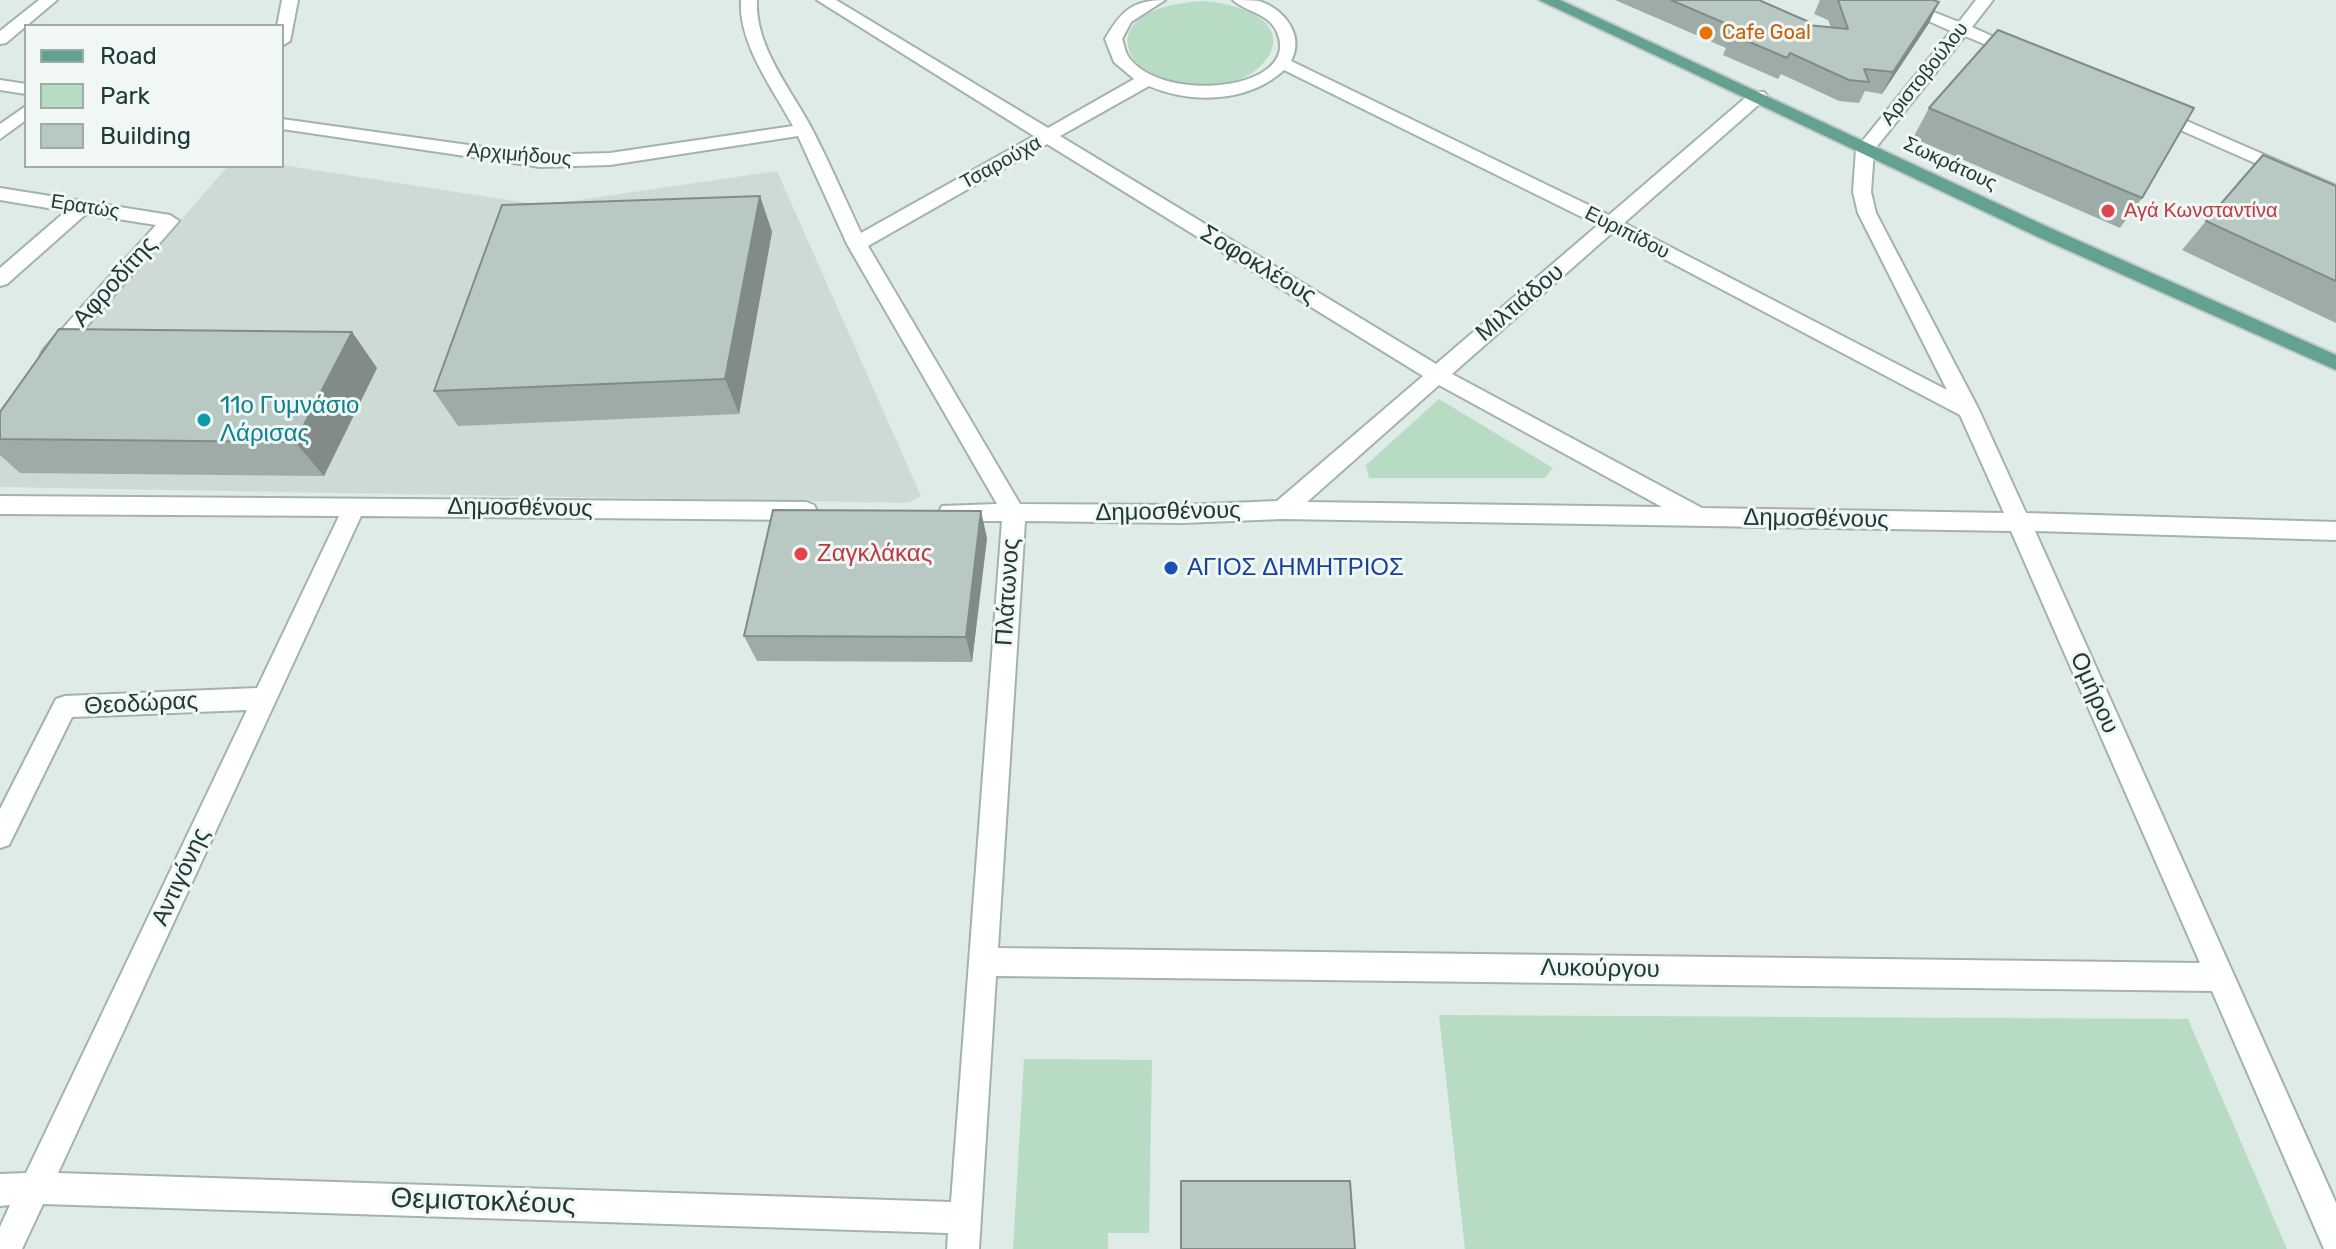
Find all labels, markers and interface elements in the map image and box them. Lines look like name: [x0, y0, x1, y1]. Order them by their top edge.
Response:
street label: Αριστοβούλου: [1876, 18, 1974, 130]
place label: Cafe Goal: [1722, 21, 1811, 45]
legend: [24, 24, 284, 168]
marker: Cafe Goal: [1697, 24, 1715, 42]
text: Road: [100, 42, 157, 70]
text: Park: [100, 82, 150, 110]
text: Building: [100, 122, 191, 150]
street label: Τσαρούχα: [956, 131, 1046, 195]
street label: Σωκράτους: [1900, 132, 2000, 196]
street label: Αρχιμήδους: [466, 138, 572, 172]
street label: Ερατώς: [49, 190, 121, 224]
place label: Αγά Κωνσταντίνα: [2124, 199, 2278, 223]
street label: Ευριπίδου: [1581, 202, 1673, 264]
marker: Αγά Κωνσταντίνα: [2099, 202, 2117, 220]
street label: Σοφοκλέους: [1195, 219, 1321, 311]
street label: Αφροδίτης: [67, 231, 163, 333]
street label: Μιλτιάδου: [1470, 258, 1570, 348]
place label: 11ο Γυμνάσιο Λάρισας: [220, 392, 359, 448]
marker: 11ο Γυμνάσιο Λάρισας: [195, 411, 213, 429]
street label: Δημοσθένους: [447, 492, 593, 524]
street label: Δημοσθένους: [1095, 496, 1241, 528]
street label: Δημοσθένους: [1743, 503, 1889, 535]
street label: Πλάτωνος: [990, 537, 1026, 647]
place label: Ζαγκλάκας: [817, 540, 932, 568]
marker: Ζαγκλάκας: [792, 545, 810, 563]
place label: ΑΓΙΟΣ ΔΗΜΗΤΡΙΟΣ: [1187, 554, 1404, 582]
marker: ΑΓΙΟΣ ΔΗΜΗΤΡΙΟΣ: [1162, 559, 1180, 577]
street label: Ομήρου: [2063, 648, 2125, 738]
street label: Θεοδώρας: [83, 687, 199, 721]
street label: Αντιγόνης: [146, 823, 216, 931]
street label: Λυκούργου: [1540, 954, 1660, 984]
street label: Θεμιστοκλέους: [390, 1182, 576, 1222]

